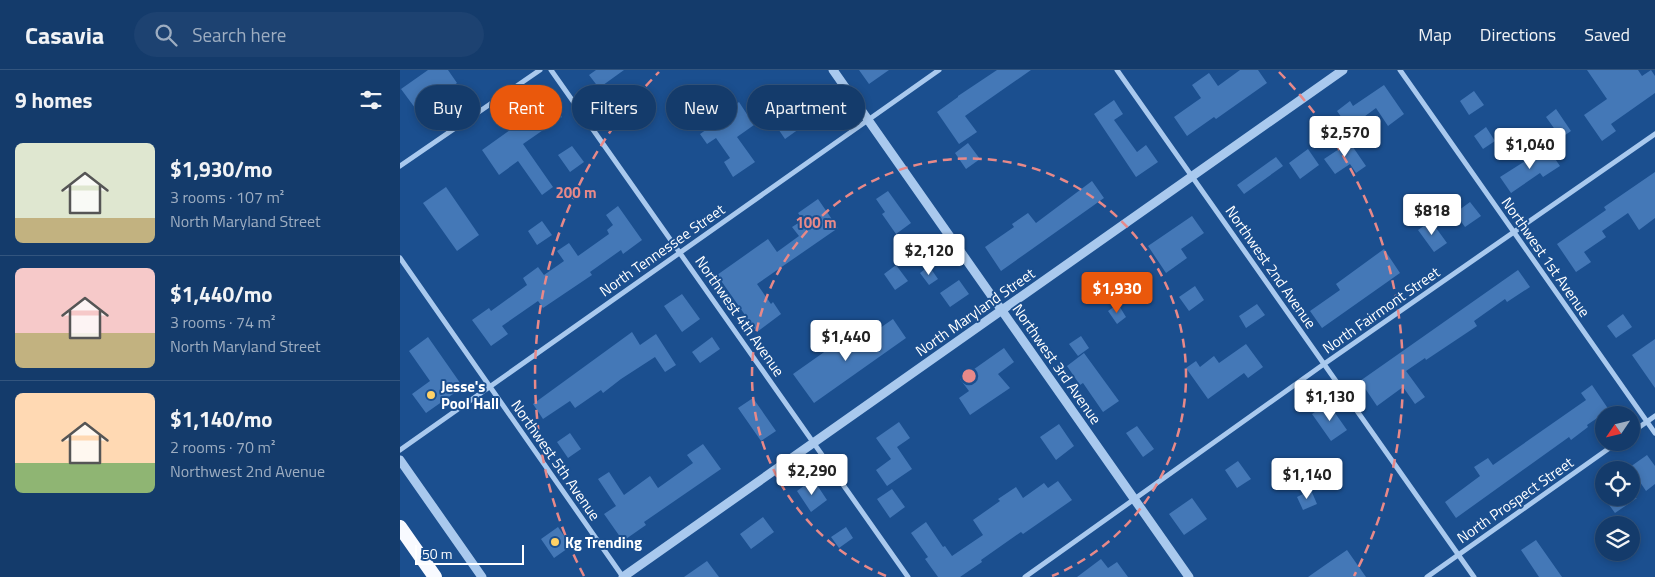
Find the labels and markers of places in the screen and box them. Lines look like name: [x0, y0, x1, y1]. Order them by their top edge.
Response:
pin: $2,570: [1304, 116, 1386, 158]
pin: $1,040: [1489, 128, 1571, 170]
pin: $818: [1402, 194, 1462, 236]
pin: $2,120: [888, 234, 970, 276]
pin: $1,930: [1076, 272, 1158, 314]
pin: $1,440: [805, 320, 887, 362]
centre of rings: [960, 367, 978, 385]
place label: Jesse's Pool Hall: [441, 375, 499, 415]
pin: $1,130: [1289, 380, 1371, 422]
marker: Jesse's Pool Hall: [425, 389, 437, 401]
pin: $2,290: [771, 454, 853, 496]
pin: $1,140: [1266, 458, 1348, 500]
place label: Kg Trending: [565, 531, 642, 554]
marker: Kg Trending: [549, 536, 561, 548]

